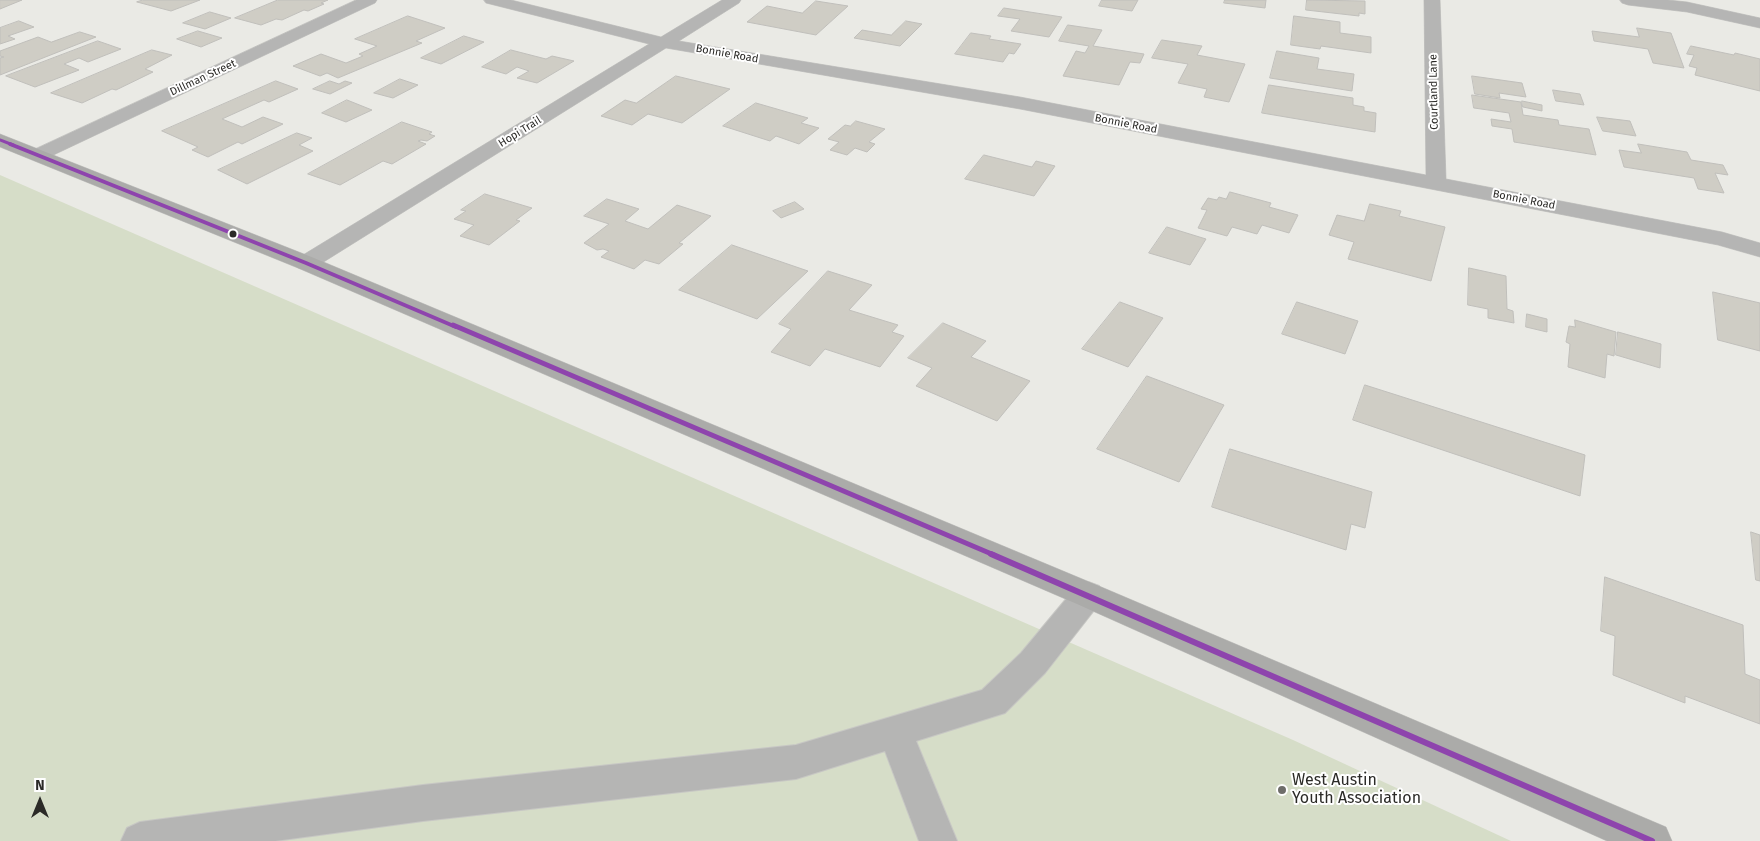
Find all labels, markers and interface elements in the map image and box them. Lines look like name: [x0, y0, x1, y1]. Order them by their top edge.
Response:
street label: Bonnie Road: [695, 42, 759, 66]
street label: Courtland Lane: [1427, 54, 1441, 130]
street label: Dillman Street: [168, 57, 238, 99]
street label: Bonnie Road: [1094, 111, 1158, 137]
street label: Hopi Trail: [496, 114, 544, 150]
street label: Bonnie Road: [1492, 187, 1556, 213]
unlabelled marker: [228, 229, 238, 239]
place label: West Austin Youth Association: [1292, 771, 1421, 809]
north arrow: [15, 776, 65, 826]
text: N: [35, 777, 45, 794]
marker: West Austin Youth Association: [1276, 784, 1288, 796]

